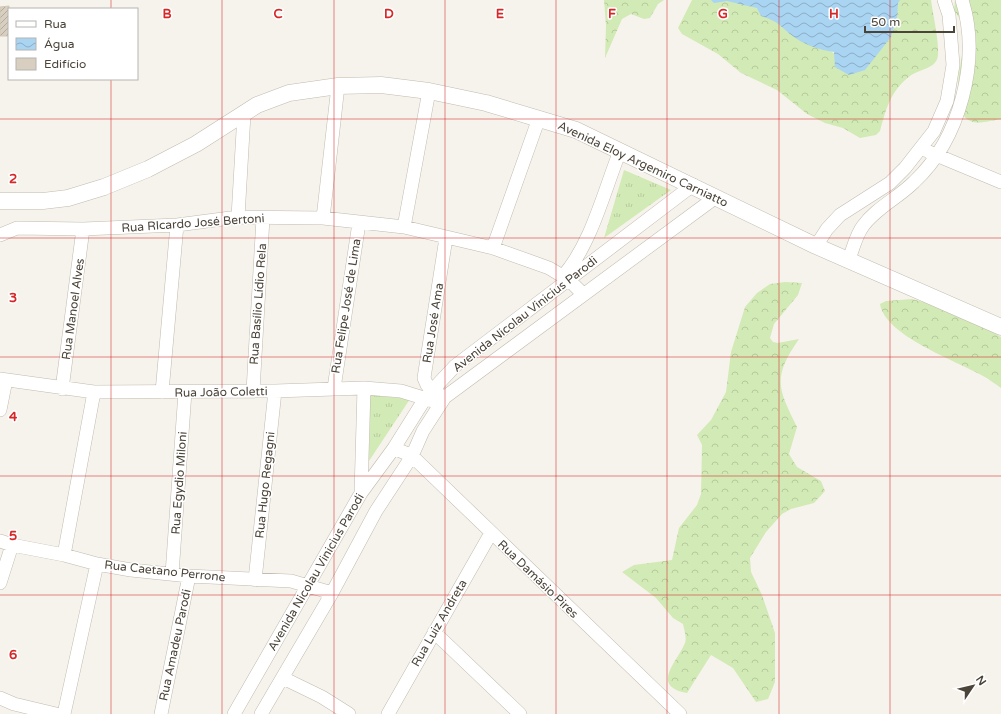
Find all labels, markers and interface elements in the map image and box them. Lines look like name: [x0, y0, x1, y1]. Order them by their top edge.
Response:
text: B: [162, 6, 172, 22]
text: C: [273, 6, 283, 22]
text: D: [384, 6, 394, 22]
text: E: [496, 6, 504, 22]
text: F: [608, 6, 616, 22]
text: G: [718, 6, 728, 22]
text: H: [829, 6, 839, 22]
legend: [8, 8, 138, 80]
scale bar: [865, 8, 954, 34]
text: 50 m: [871, 15, 900, 29]
text: Rua: [44, 17, 67, 31]
text: Água: [44, 37, 74, 51]
text: Edifício: [44, 57, 86, 71]
street label: Avenida Eloy Argemiro Carniatto: [556, 118, 730, 210]
text: 2: [9, 171, 17, 187]
street label: Rua RIcardo José Bertoni: [121, 211, 265, 235]
street label: Rua Felipe José de Lima: [328, 237, 364, 375]
street label: Rua Basílio Lídio Rela: [247, 243, 269, 365]
street label: Avenida Nicolau Vinicius Parodi: [450, 253, 600, 375]
street label: Rua Manoel Alves: [59, 257, 87, 361]
street label: Rua José Ama: [420, 282, 446, 364]
text: 3: [9, 290, 17, 306]
street label: Rua João Coletti: [174, 384, 268, 400]
text: 4: [9, 409, 18, 425]
street label: Rua Egydio Miloni: [168, 431, 190, 535]
street label: Rua Hugo Regagni: [252, 431, 278, 539]
street label: Avenida Nicolau Vinicius Parodi: [265, 491, 367, 653]
text: 5: [9, 528, 17, 544]
street label: Rua Damásio Pires: [495, 537, 581, 621]
street label: Rua Caetano Perrone: [104, 558, 226, 584]
street label: Rua Luiz Andreta: [408, 577, 470, 669]
street label: Rua Amadeu Parodi: [156, 588, 194, 702]
text: 6: [9, 647, 17, 663]
north arrow: [953, 666, 993, 706]
text: N: [973, 673, 989, 688]

